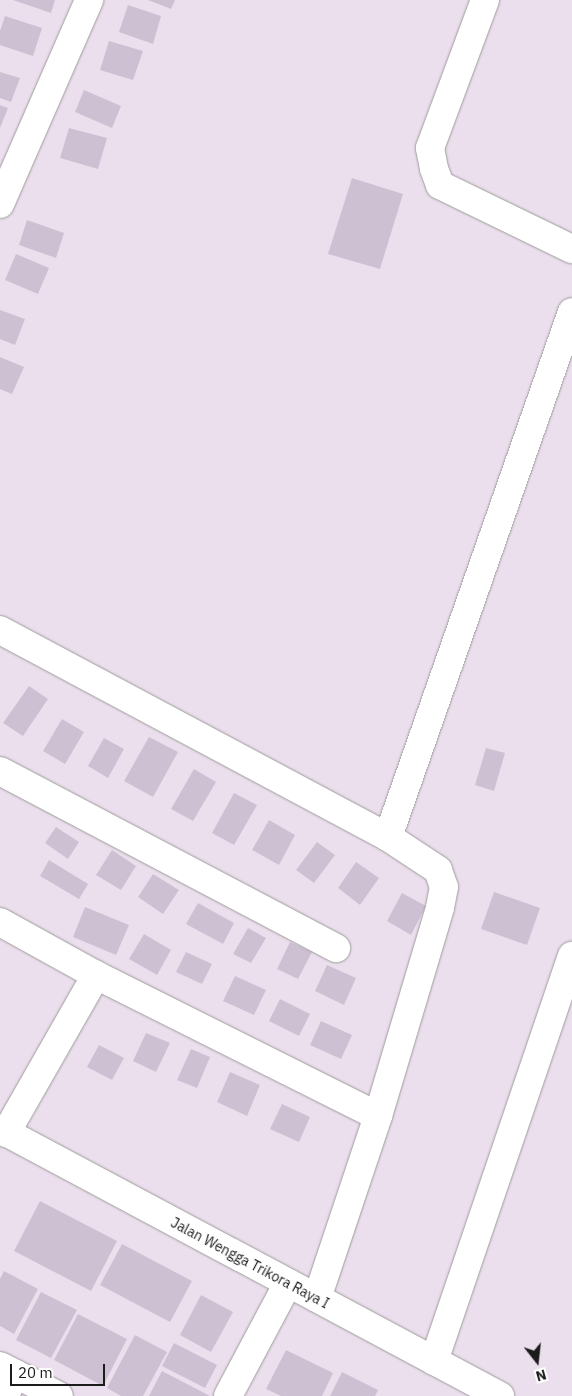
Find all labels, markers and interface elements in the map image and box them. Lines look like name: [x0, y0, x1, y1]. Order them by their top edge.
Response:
street label: Jalan Wengga Trikora Raya I: [168, 1214, 332, 1312]
north arrow: [512, 1336, 562, 1386]
scale bar: [12, 1354, 108, 1386]
text: 20 m: [18, 1363, 53, 1382]
text: N: [534, 1365, 548, 1385]

